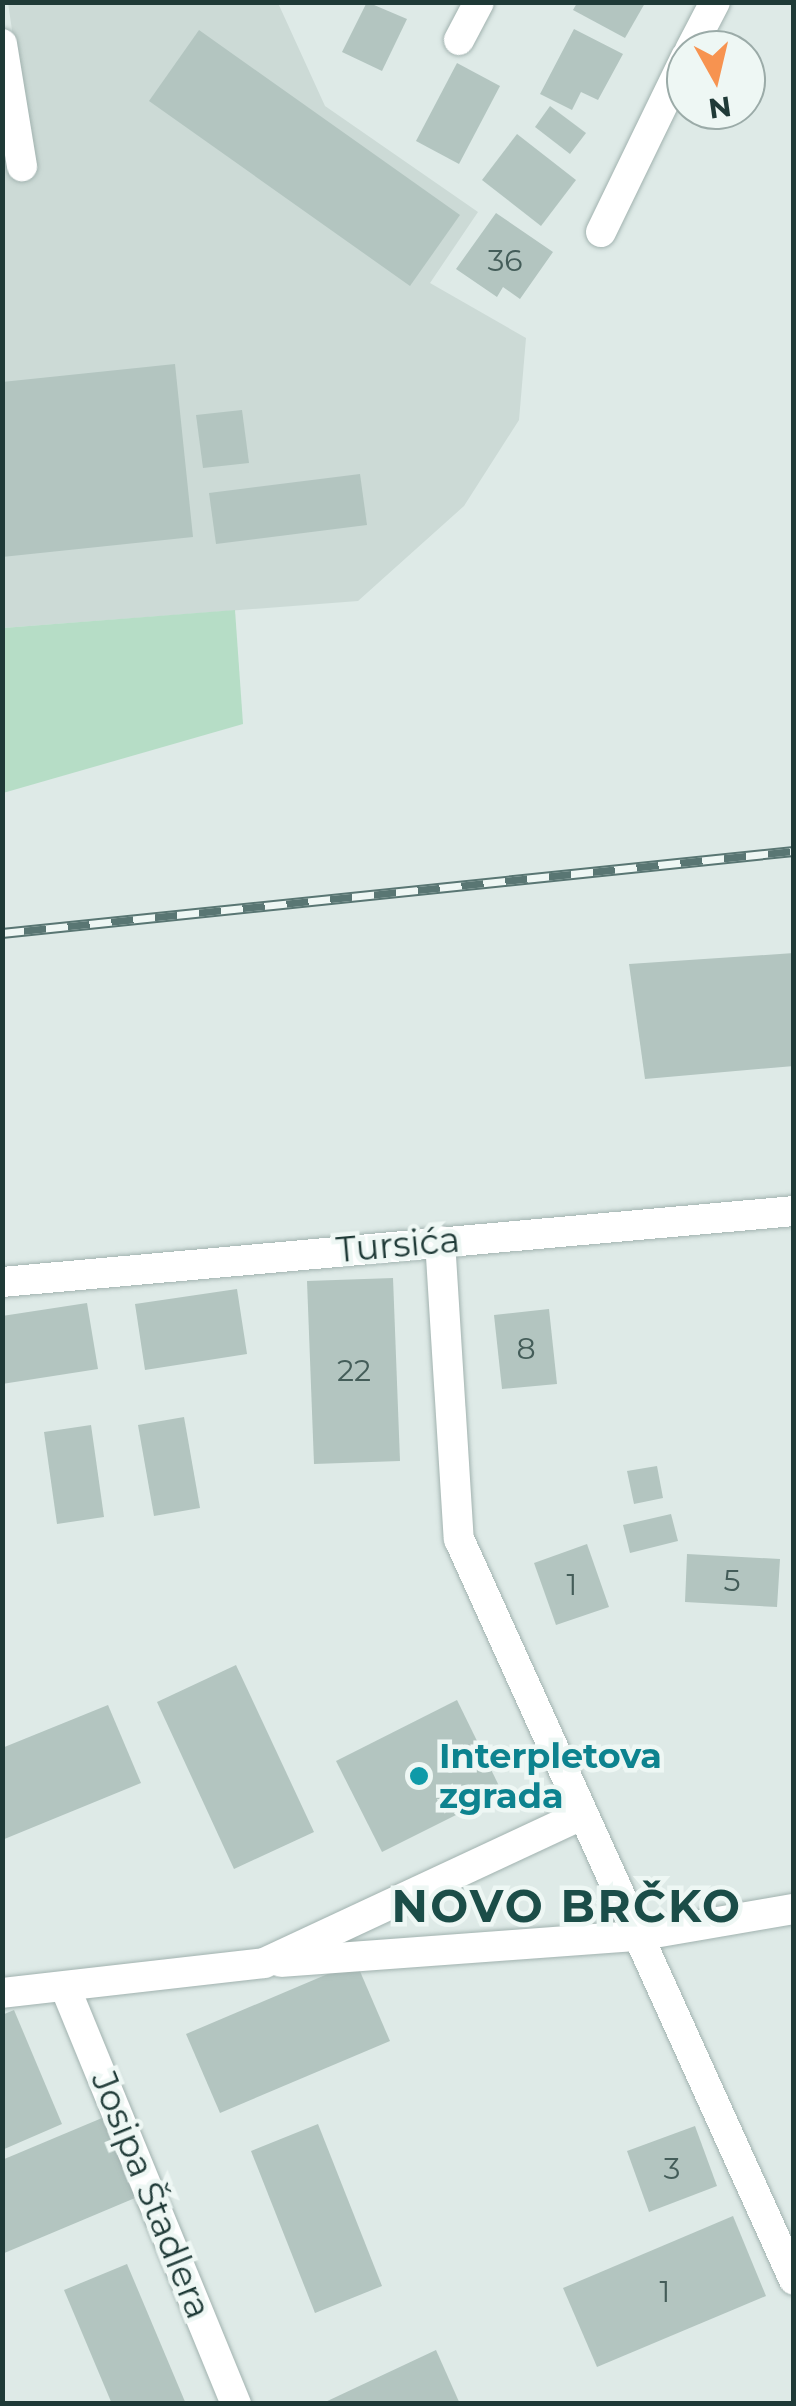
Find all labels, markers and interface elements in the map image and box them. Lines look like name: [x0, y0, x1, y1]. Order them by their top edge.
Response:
north arrow: [666, 30, 766, 130]
text: N: [706, 89, 733, 126]
house number: 36: [487, 243, 523, 279]
street label: Tursića: [334, 1219, 462, 1271]
house number: 8: [516, 1331, 536, 1367]
house number: 22: [337, 1353, 371, 1389]
house number: 5: [724, 1563, 740, 1599]
house number: 1: [567, 1567, 577, 1603]
place label: Interpletova zgrada: [439, 1735, 662, 1817]
marker: Interpletova zgrada: [408, 1765, 430, 1787]
district label: NOVO BRČKO: [391, 1879, 743, 1933]
street label: Josipa Štadlera: [82, 2065, 220, 2325]
house number: 3: [664, 2151, 680, 2187]
house number: 1: [660, 2274, 670, 2310]

